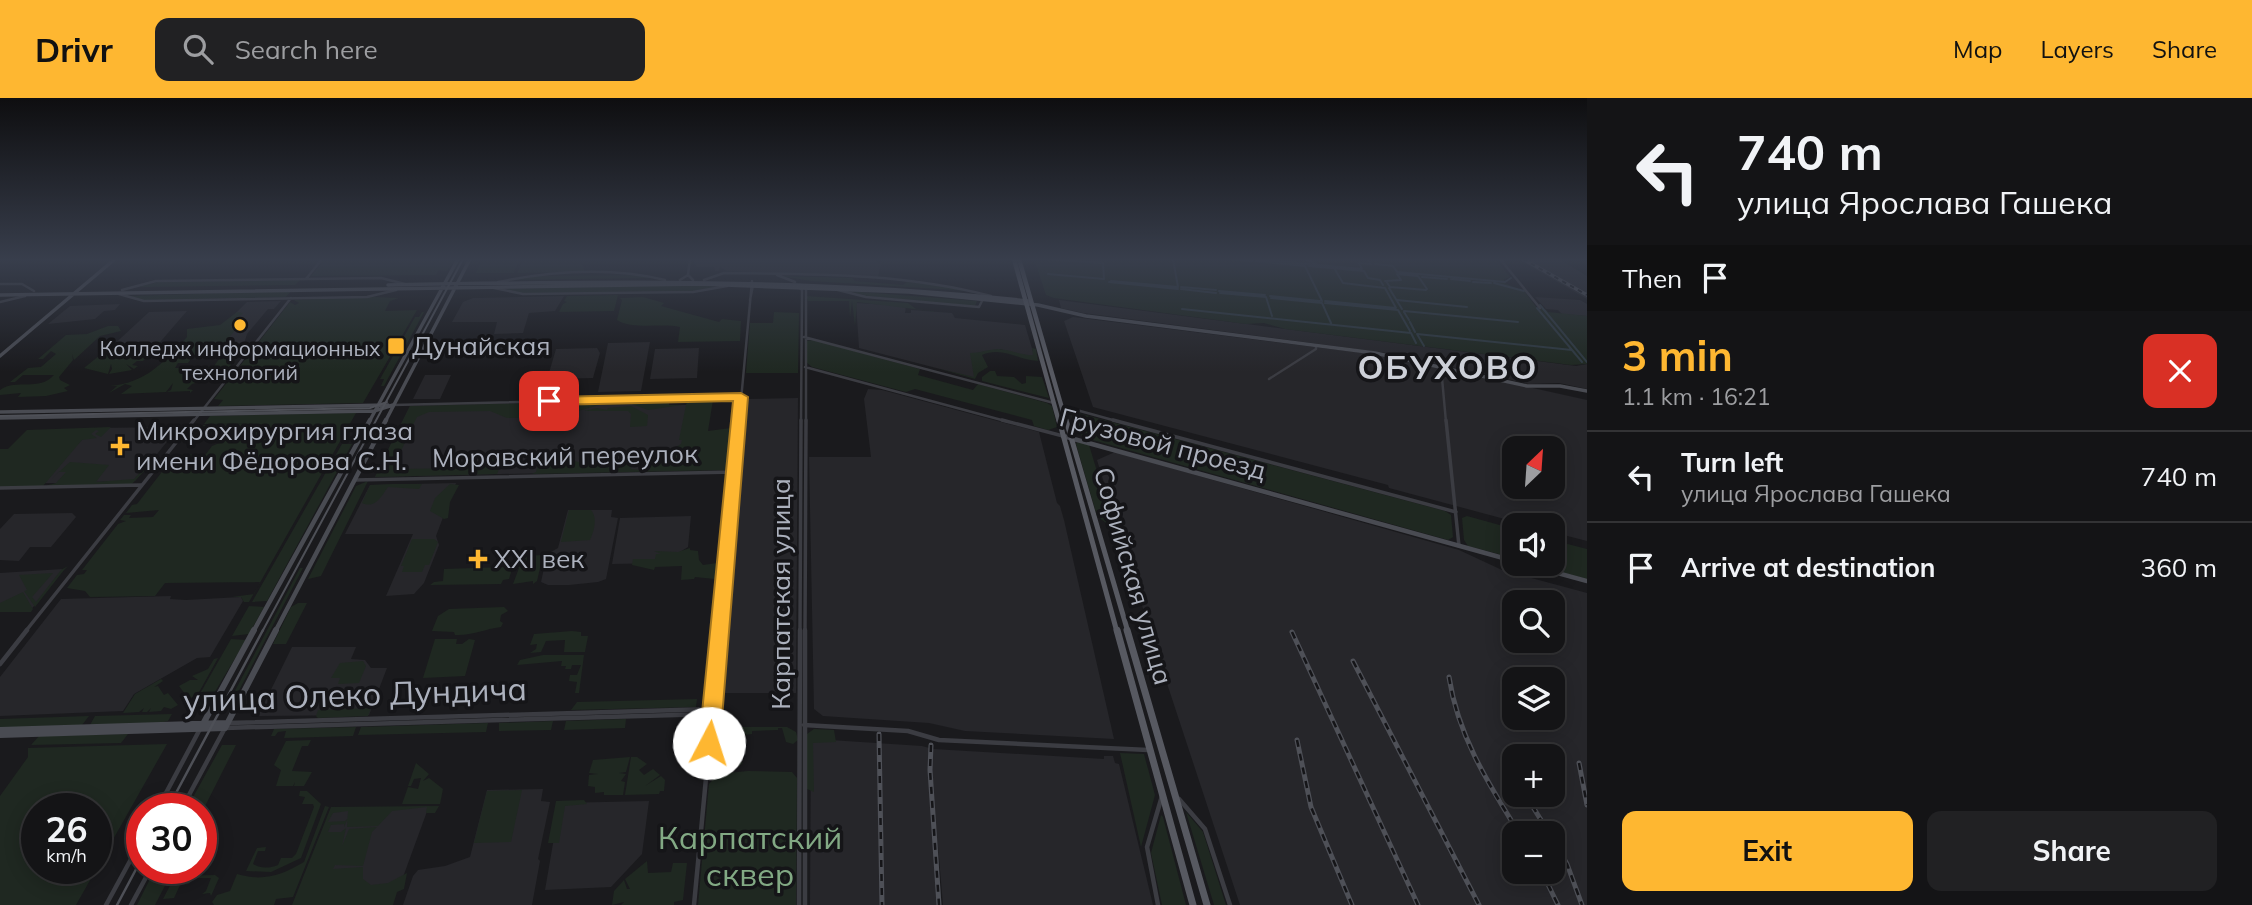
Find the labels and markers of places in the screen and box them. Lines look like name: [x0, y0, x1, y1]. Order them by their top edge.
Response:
marker: Колледж информационных технологий: [232, 317, 248, 333]
place label: Дунайская: [412, 329, 551, 362]
place label: Колледж информационных технологий: [99, 335, 381, 385]
marker: Дунайская: [386, 336, 406, 356]
pin: [519, 371, 579, 431]
place label: Микрохирургия глаза имени Фёдорова С.Н.: [136, 414, 413, 477]
marker: Микрохирургия глаза имени Фёдорова С.Н.: [110, 436, 130, 456]
place label: XXI век: [494, 542, 584, 575]
marker: XXI век: [468, 549, 488, 569]

